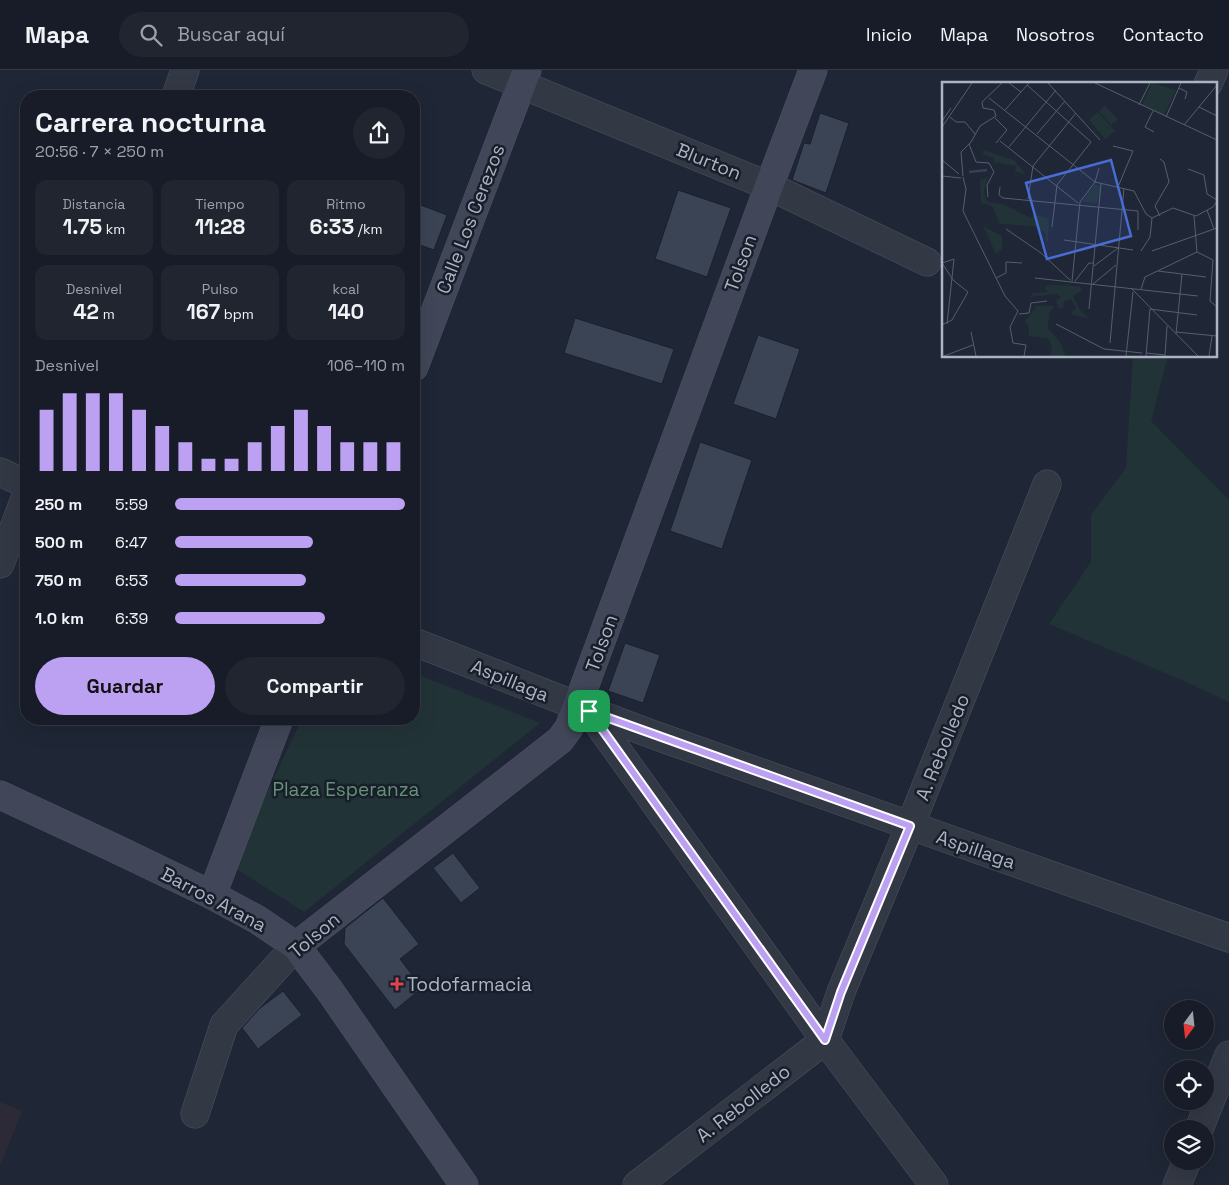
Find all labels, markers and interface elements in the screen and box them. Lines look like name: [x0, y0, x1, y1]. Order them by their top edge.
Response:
search box: [119, 12, 469, 57]
text: Mapa: [25, 19, 89, 50]
icon: search: [137, 21, 165, 49]
text: Buscar aquí: [177, 22, 285, 47]
text: Inicio: [866, 23, 912, 46]
text: Mapa: [940, 23, 988, 46]
text: Nosotros: [1016, 23, 1095, 46]
text: Contacto: [1123, 23, 1204, 46]
inset map: [942, 82, 1216, 358]
text: Carrera nocturna: [35, 104, 266, 140]
button: share: [353, 107, 405, 159]
street label: Blurton: [673, 137, 745, 186]
text: 20:56 · 7 × 250 m: [35, 141, 164, 162]
street label: Calle Los Cerezos: [430, 141, 510, 297]
text: Distancia: [63, 195, 125, 213]
text: Tiempo: [195, 195, 245, 213]
text: Ritmo: [326, 195, 366, 213]
text: 1.75: [63, 213, 102, 240]
text: 11:28: [195, 213, 245, 240]
text: 6:33: [309, 213, 354, 240]
text: km: [102, 220, 125, 238]
text: /km: [354, 220, 383, 238]
street label: Tolson: [719, 231, 762, 295]
text: Desnivel: [66, 280, 122, 298]
text: Pulso: [202, 280, 238, 298]
text: kcal: [332, 280, 360, 298]
text: 42: [73, 298, 99, 325]
text: 167: [186, 298, 220, 325]
text: 140: [328, 298, 364, 325]
text: m: [99, 305, 115, 323]
text: bpm: [220, 305, 254, 323]
text: Desnivel: [35, 355, 99, 376]
text: 106–110 m: [327, 355, 405, 376]
text: 250 m: [35, 494, 82, 515]
text: 5:59: [115, 494, 148, 515]
text: 500 m: [35, 532, 83, 553]
text: 6:47: [115, 532, 147, 553]
text: 750 m: [35, 570, 82, 591]
text: 6:53: [115, 570, 148, 591]
text: 1.0 km: [35, 608, 84, 629]
text: 6:39: [115, 608, 148, 629]
street label: Tolson: [580, 611, 623, 675]
street label: Aspillaga: [467, 654, 553, 707]
button: Guardar: [35, 657, 215, 715]
button: Compartir: [225, 657, 405, 715]
pin: [568, 690, 610, 732]
street label: A. Rebolledo: [910, 690, 975, 804]
icon: arrive: [575, 697, 603, 725]
park label: Plaza Esperanza: [272, 777, 420, 802]
street label: Aspillaga: [933, 824, 1019, 875]
street label: Barros Arana: [157, 861, 271, 938]
street label: Tolson: [284, 907, 345, 964]
place label: Todofarmacia: [407, 972, 532, 997]
marker: Todofarmacia: [391, 978, 403, 990]
north arrow: [1164, 1000, 1214, 1050]
map controls: [1164, 1000, 1214, 1170]
street label: A. Rebolledo: [691, 1059, 795, 1148]
button: locate: [1164, 1060, 1214, 1110]
button: layers: [1164, 1120, 1214, 1170]

